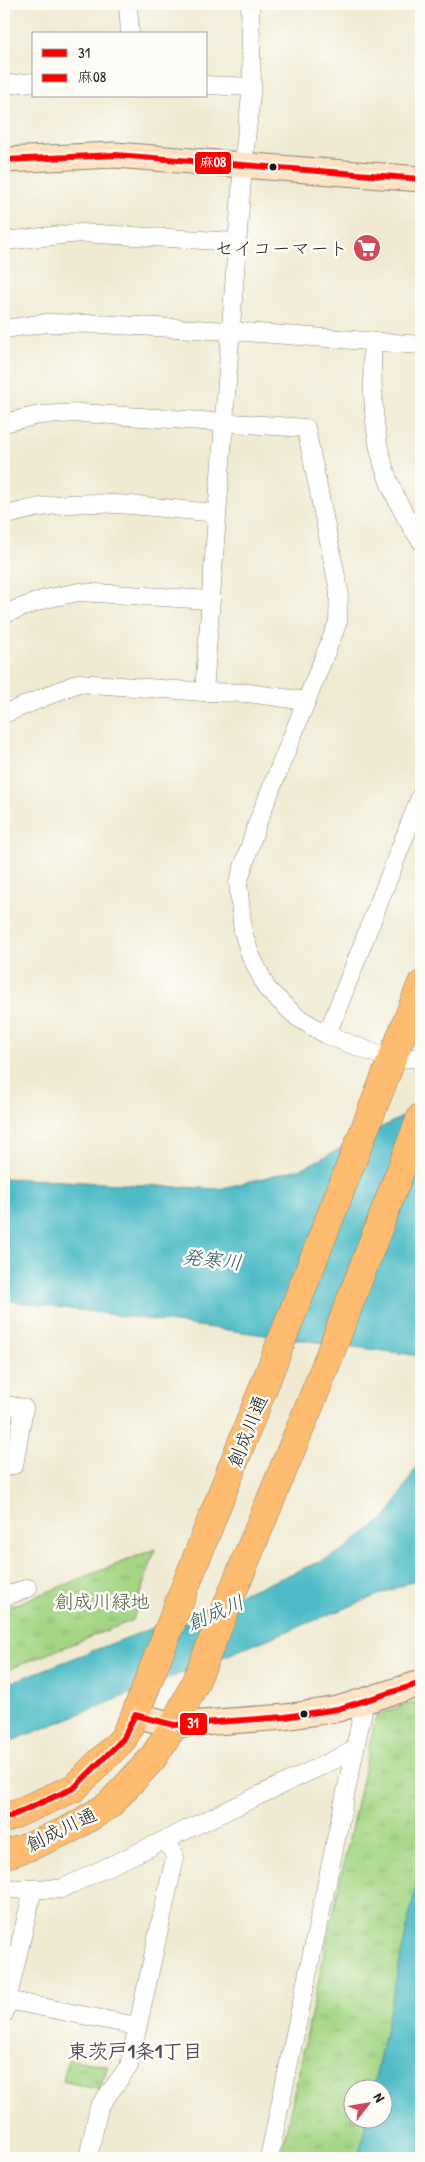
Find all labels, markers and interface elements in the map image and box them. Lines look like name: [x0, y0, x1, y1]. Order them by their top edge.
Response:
legend: [32, 32, 208, 98]
text: 31: [78, 42, 90, 63]
text: 麻08: [78, 66, 106, 87]
line badge: 麻08: [194, 151, 232, 175]
text: 麻08: [200, 152, 226, 171]
unlabelled marker: [268, 162, 278, 172]
supermarket icon: セイコーマート: [352, 233, 382, 263]
place label: セイコーマート: [215, 235, 348, 261]
water label: 発寒川: [181, 1242, 243, 1276]
street label: 創成川通: [221, 1391, 273, 1471]
park label: 創成川緑地: [54, 1588, 150, 1614]
water label: 創成川: [182, 1588, 248, 1636]
unlabelled marker: [299, 1709, 309, 1719]
line badge: 31: [179, 1712, 208, 1736]
text: 31: [187, 1713, 199, 1732]
street label: 創成川通: [21, 1801, 101, 1857]
district label: 東茨戸1条1丁目: [68, 2037, 202, 2064]
north arrow: [342, 2080, 392, 2130]
text: N: [370, 2089, 390, 2106]

